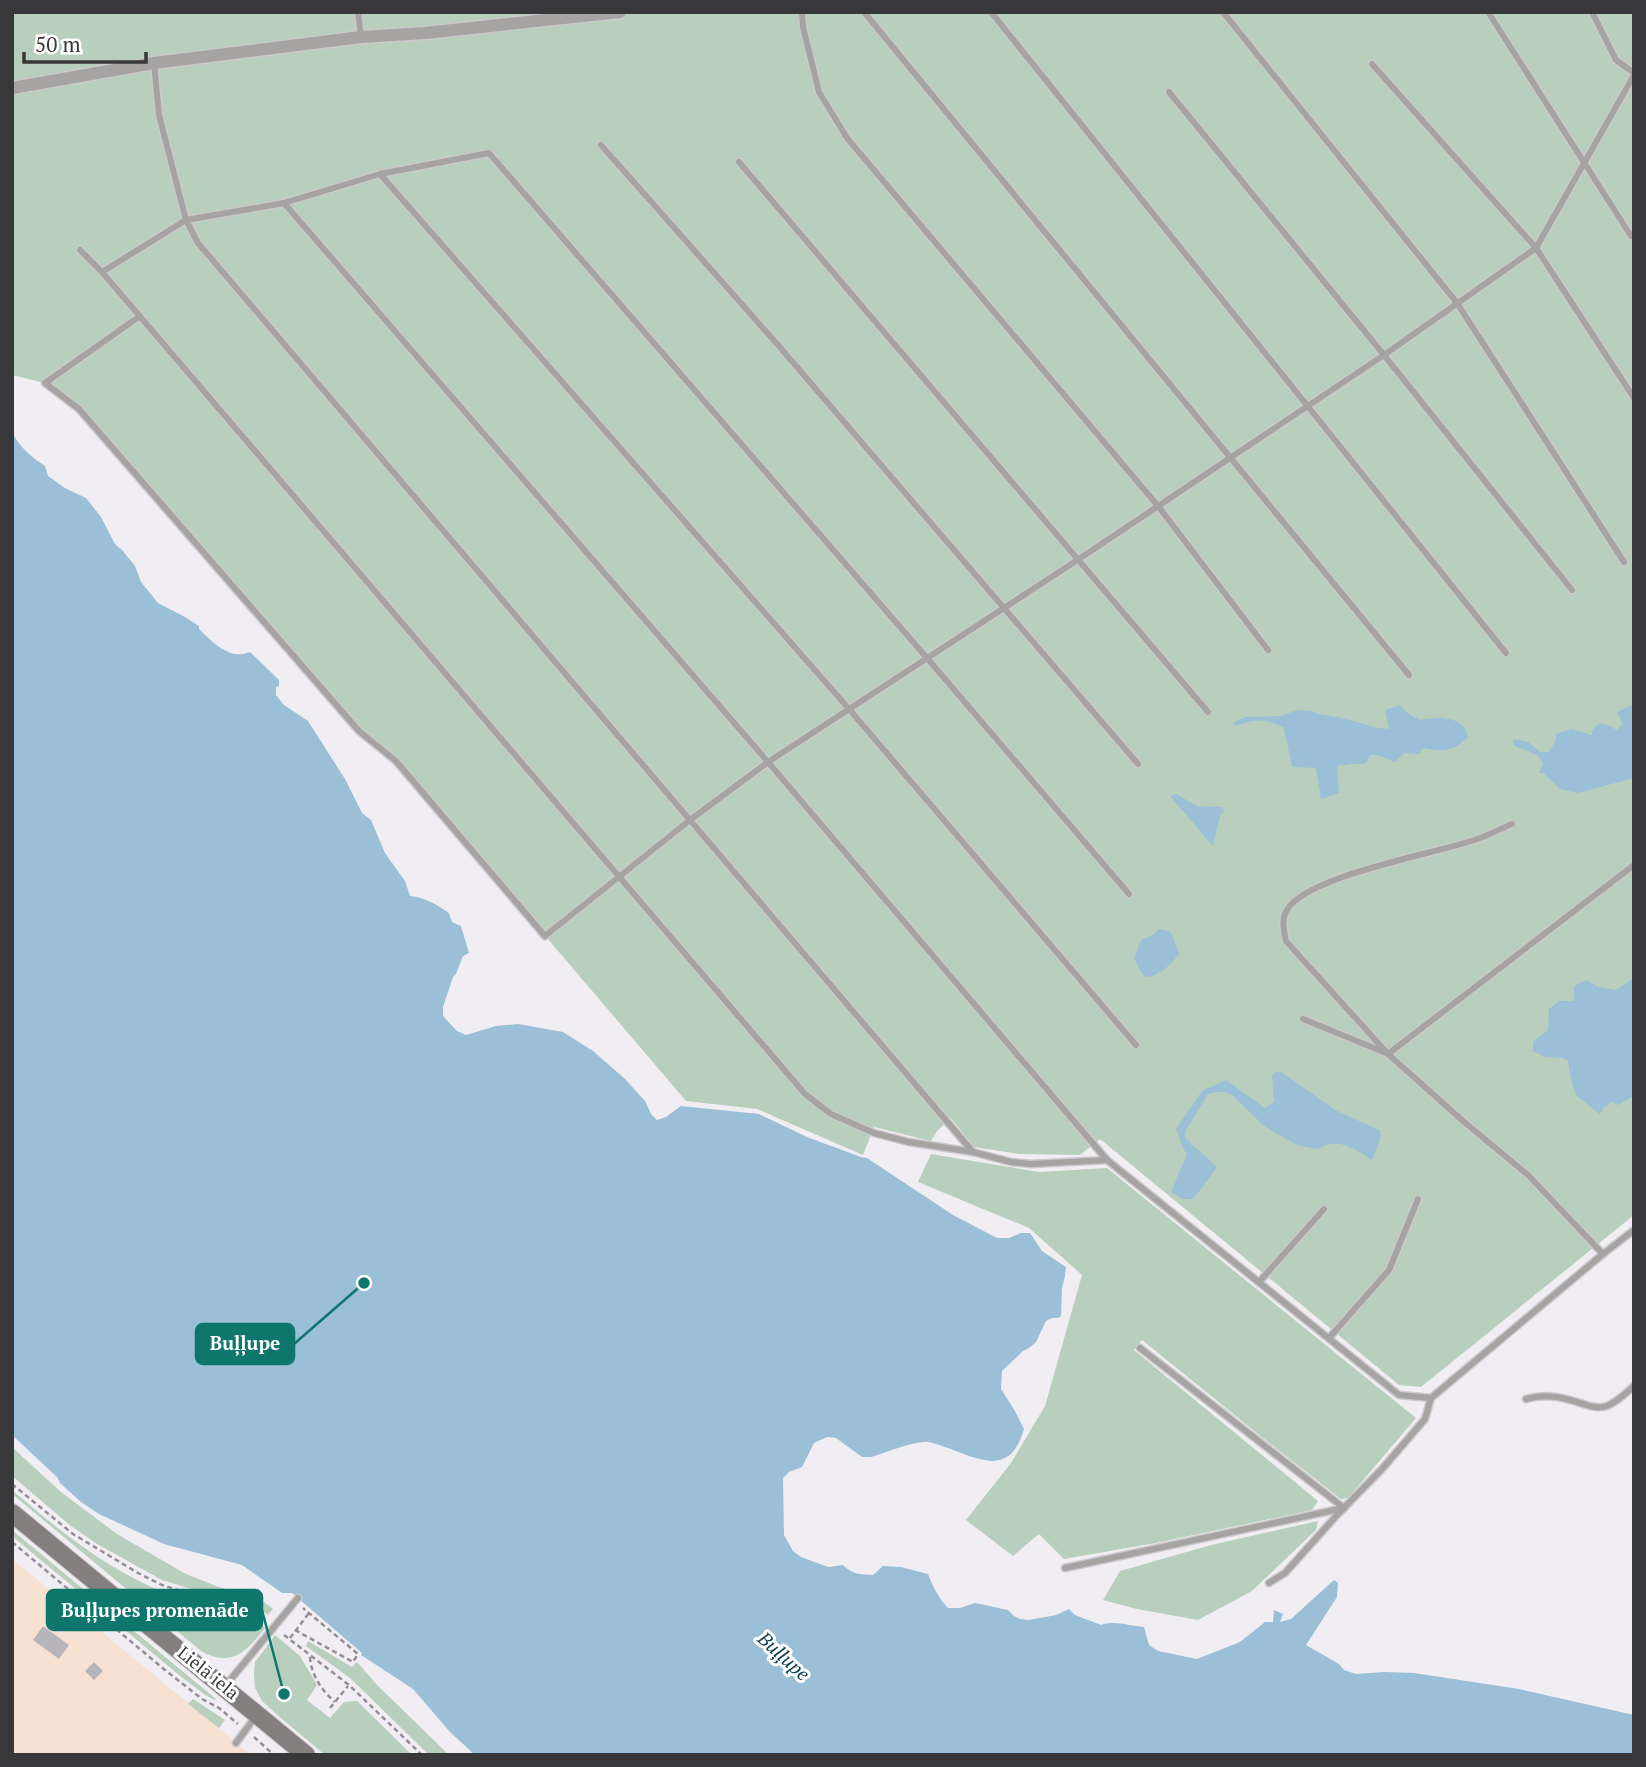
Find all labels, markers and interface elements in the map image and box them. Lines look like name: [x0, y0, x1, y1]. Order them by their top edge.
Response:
scale bar: [24, 21, 147, 65]
text: 50 m: [35, 30, 81, 58]
callout: Buļļupe: [196, 1324, 294, 1364]
text: Buļļupe: [210, 1330, 280, 1356]
callout: Buļļupes promenāde: [47, 1590, 262, 1630]
text: Buļļupes promenāde: [61, 1597, 249, 1623]
water label: Buļļupe: [752, 1625, 816, 1686]
street label: Lielā iela: [173, 1640, 244, 1704]

